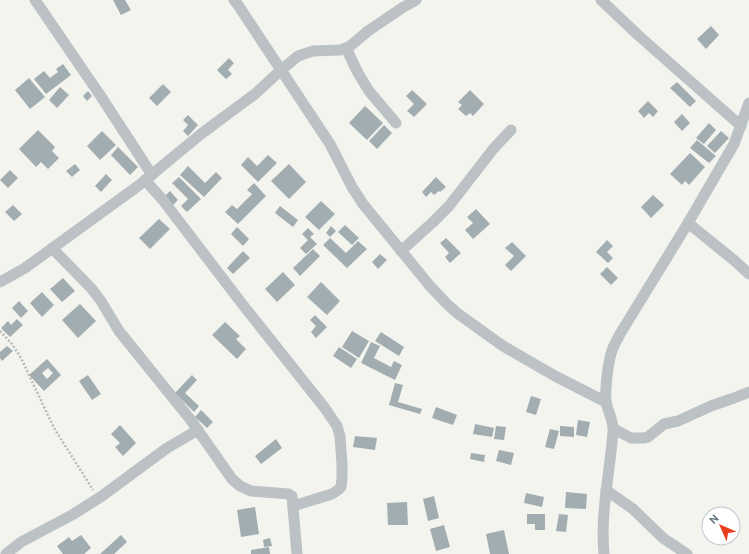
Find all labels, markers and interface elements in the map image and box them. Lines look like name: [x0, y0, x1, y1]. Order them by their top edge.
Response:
north arrow: [701, 506, 741, 546]
text: N: [707, 512, 721, 526]

